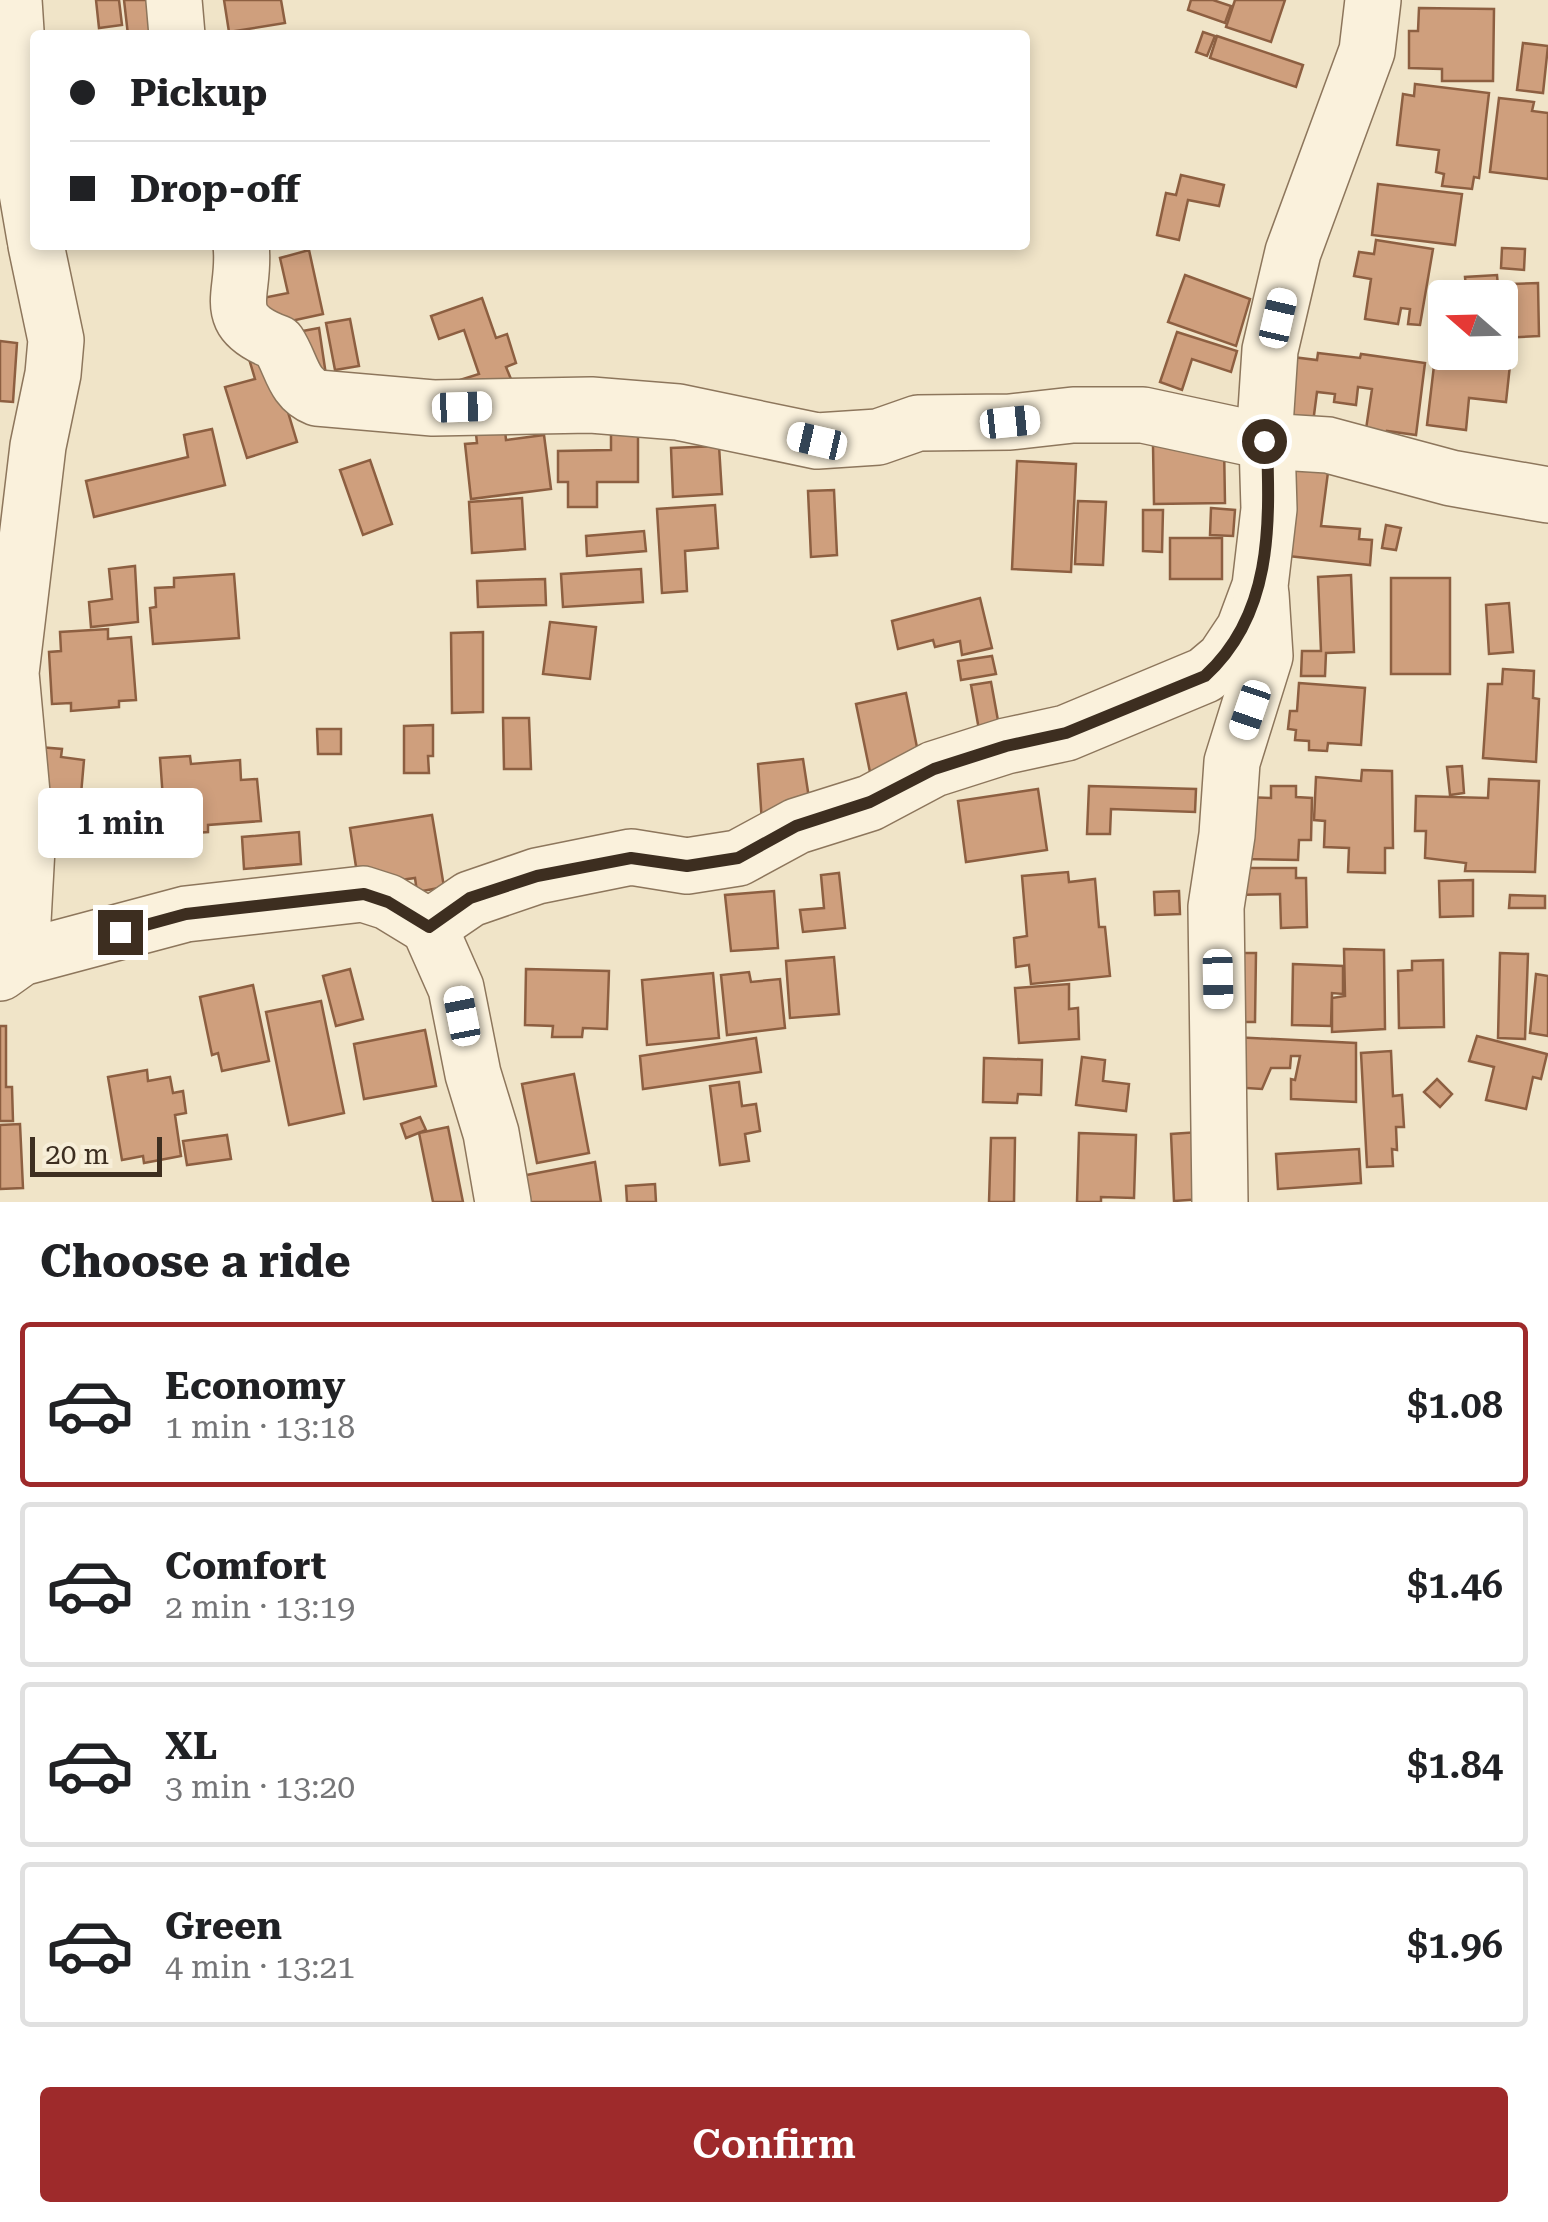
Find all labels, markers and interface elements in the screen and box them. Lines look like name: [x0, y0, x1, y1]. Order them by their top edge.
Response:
text: Pickup: [130, 71, 267, 115]
text: Drop-off: [130, 167, 300, 211]
north arrow: [1428, 280, 1518, 370]
map controls: [1428, 280, 1518, 370]
car: [1257, 285, 1299, 351]
car: [431, 391, 493, 423]
car: [979, 404, 1041, 440]
route start: [1242, 419, 1287, 464]
car: [784, 420, 850, 462]
car: [1226, 677, 1274, 743]
callout: 1 min: [38, 787, 202, 857]
text: 1 min: [76, 804, 165, 842]
route end: [98, 910, 143, 955]
car: [1202, 949, 1234, 1009]
car: [442, 984, 482, 1048]
scale bar: [30, 1132, 162, 1176]
text: 20 m: [45, 1138, 109, 1171]
text: Choose a ride: [40, 1235, 351, 1288]
icon: car: [45, 1360, 135, 1450]
text: Economy: [165, 1364, 345, 1408]
text: $1.08: [1407, 1383, 1503, 1427]
text: 1 min · 13:18: [165, 1408, 355, 1446]
icon: car: [45, 1540, 135, 1630]
text: Comfort: [165, 1544, 326, 1588]
text: $1.46: [1407, 1563, 1503, 1607]
text: 2 min · 13:19: [165, 1588, 355, 1626]
icon: car: [45, 1720, 135, 1810]
text: XL: [165, 1724, 217, 1768]
text: $1.84: [1407, 1743, 1503, 1787]
text: 3 min · 13:20: [165, 1768, 355, 1806]
icon: car: [45, 1900, 135, 1990]
text: Green: [165, 1904, 282, 1948]
text: $1.96: [1407, 1923, 1503, 1967]
text: 4 min · 13:21: [165, 1948, 355, 1986]
button: Confirm: [40, 2087, 1508, 2202]

